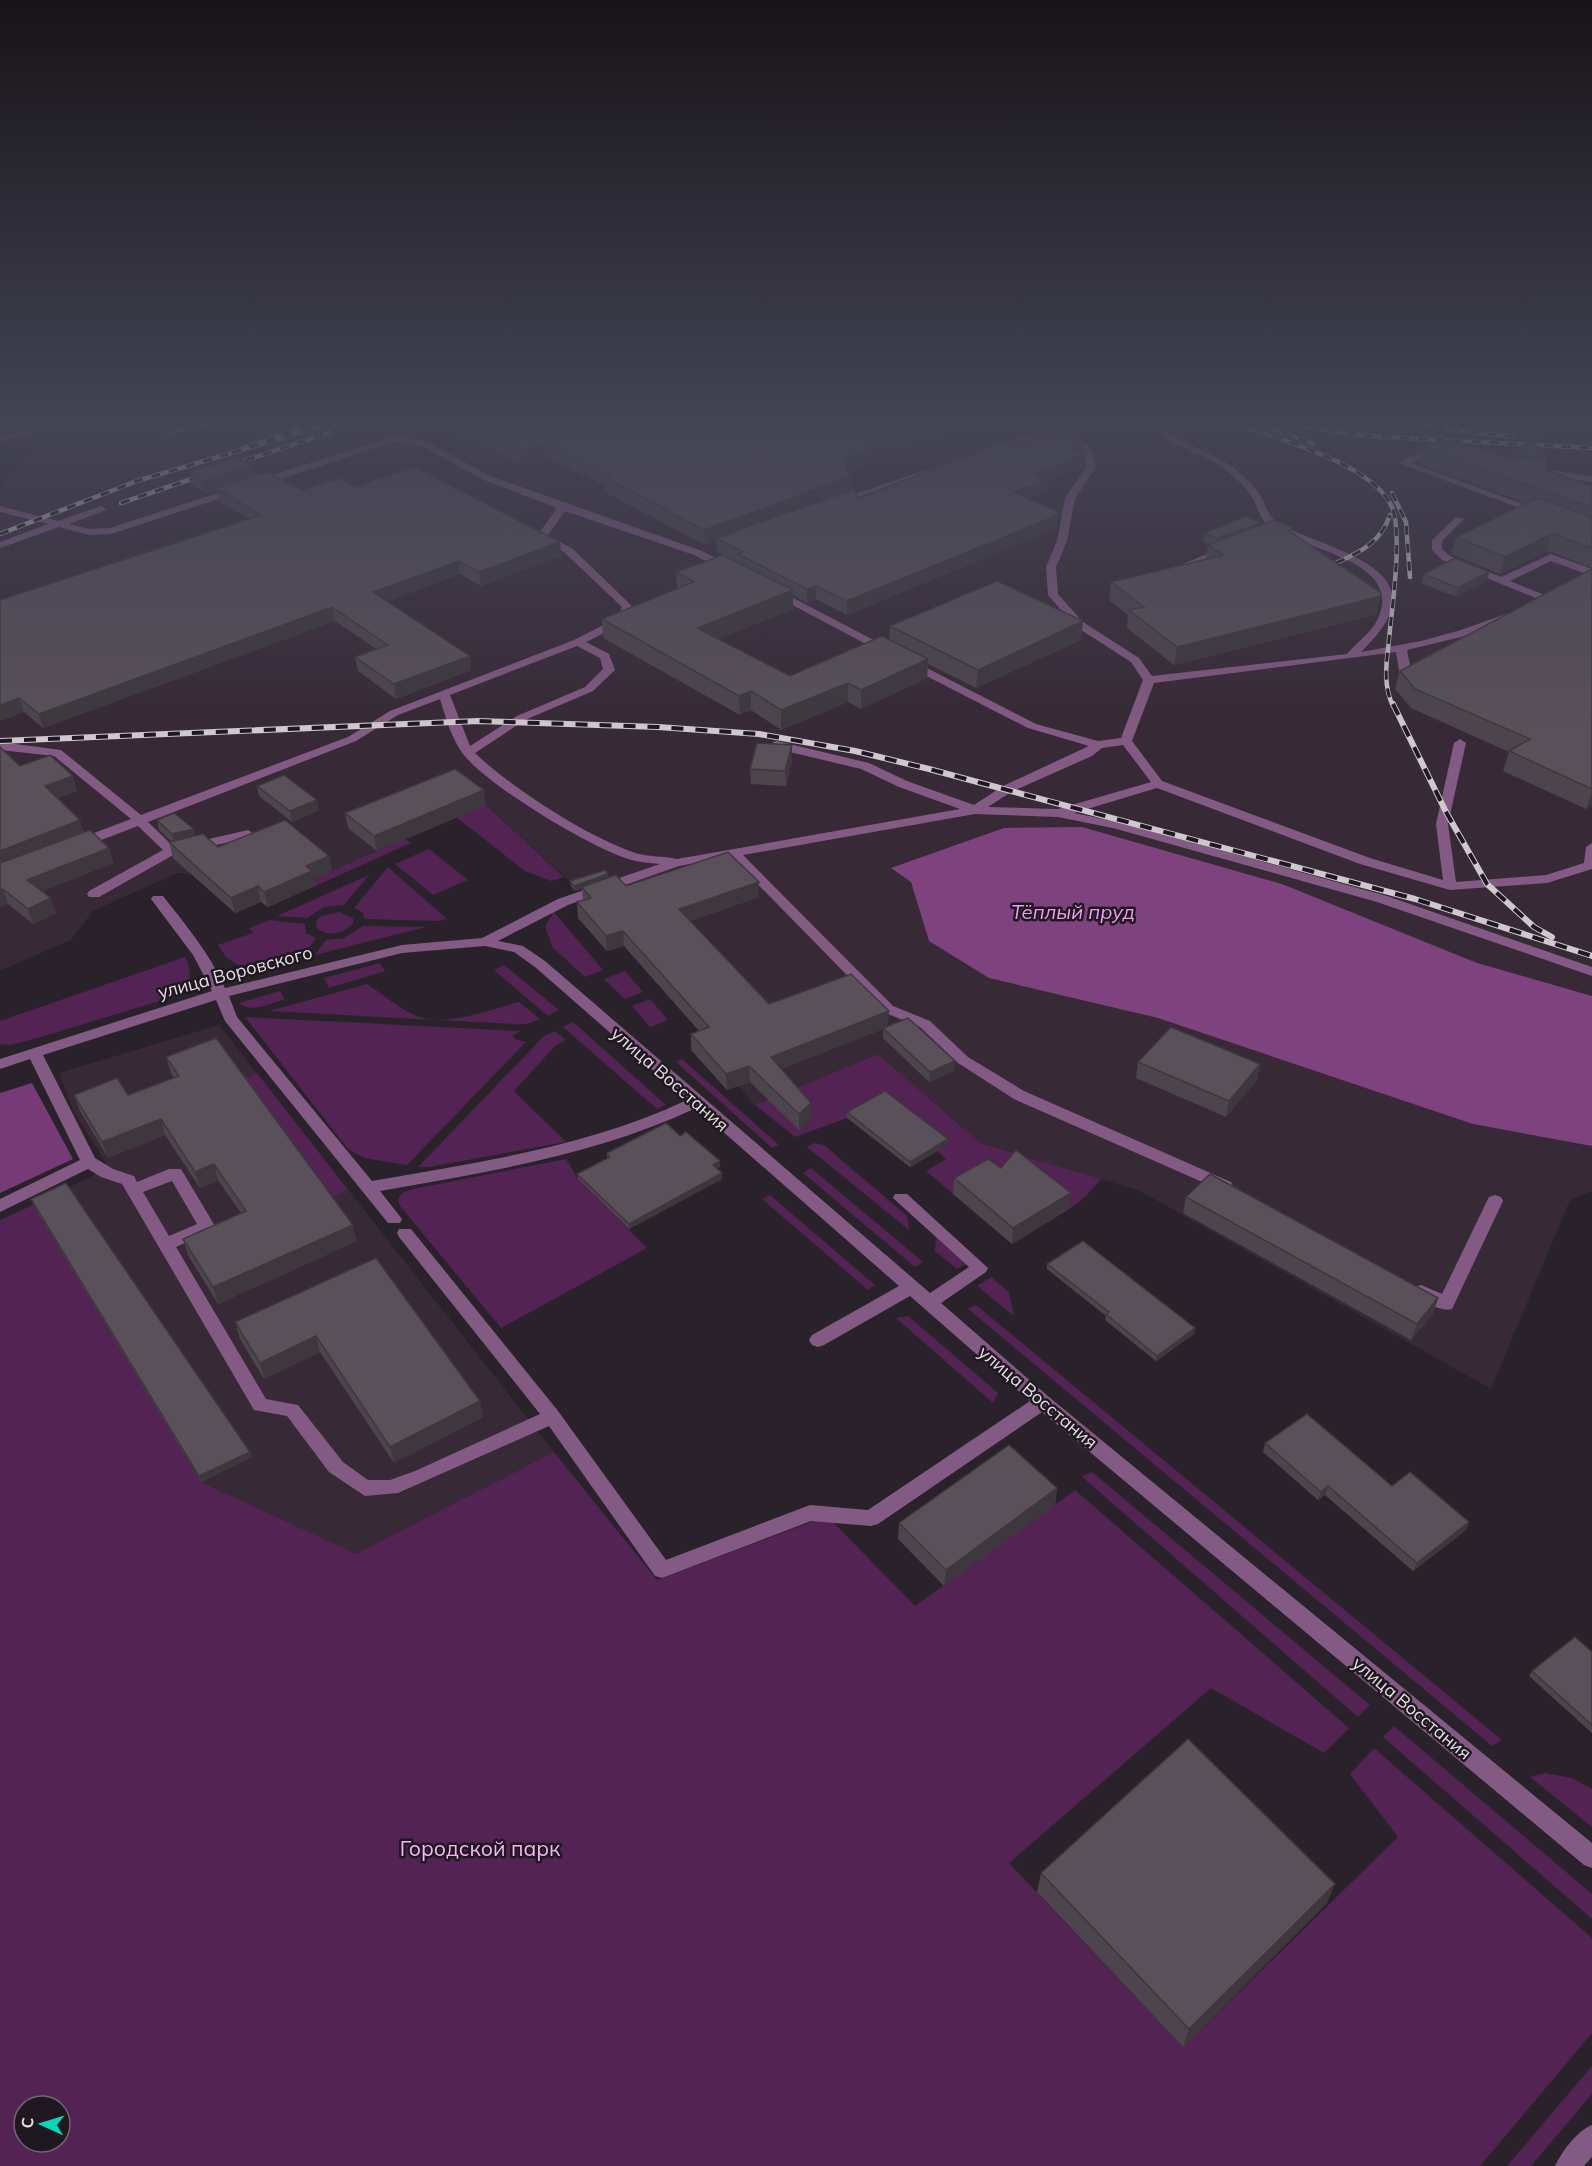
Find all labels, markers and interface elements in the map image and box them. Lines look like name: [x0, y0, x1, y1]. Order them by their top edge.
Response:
water label: Тёплый пруд: [1011, 899, 1135, 924]
street label: улица Воровского: [155, 940, 315, 1004]
street label: улица Восстания: [606, 1022, 734, 1136]
street label: улица Восстания: [974, 1340, 1102, 1454]
street label: улица Восстания: [1348, 1651, 1476, 1765]
park label: Городской парк: [400, 1835, 561, 1861]
north arrow: [12, 2094, 72, 2154]
text: С: [17, 2117, 37, 2129]

